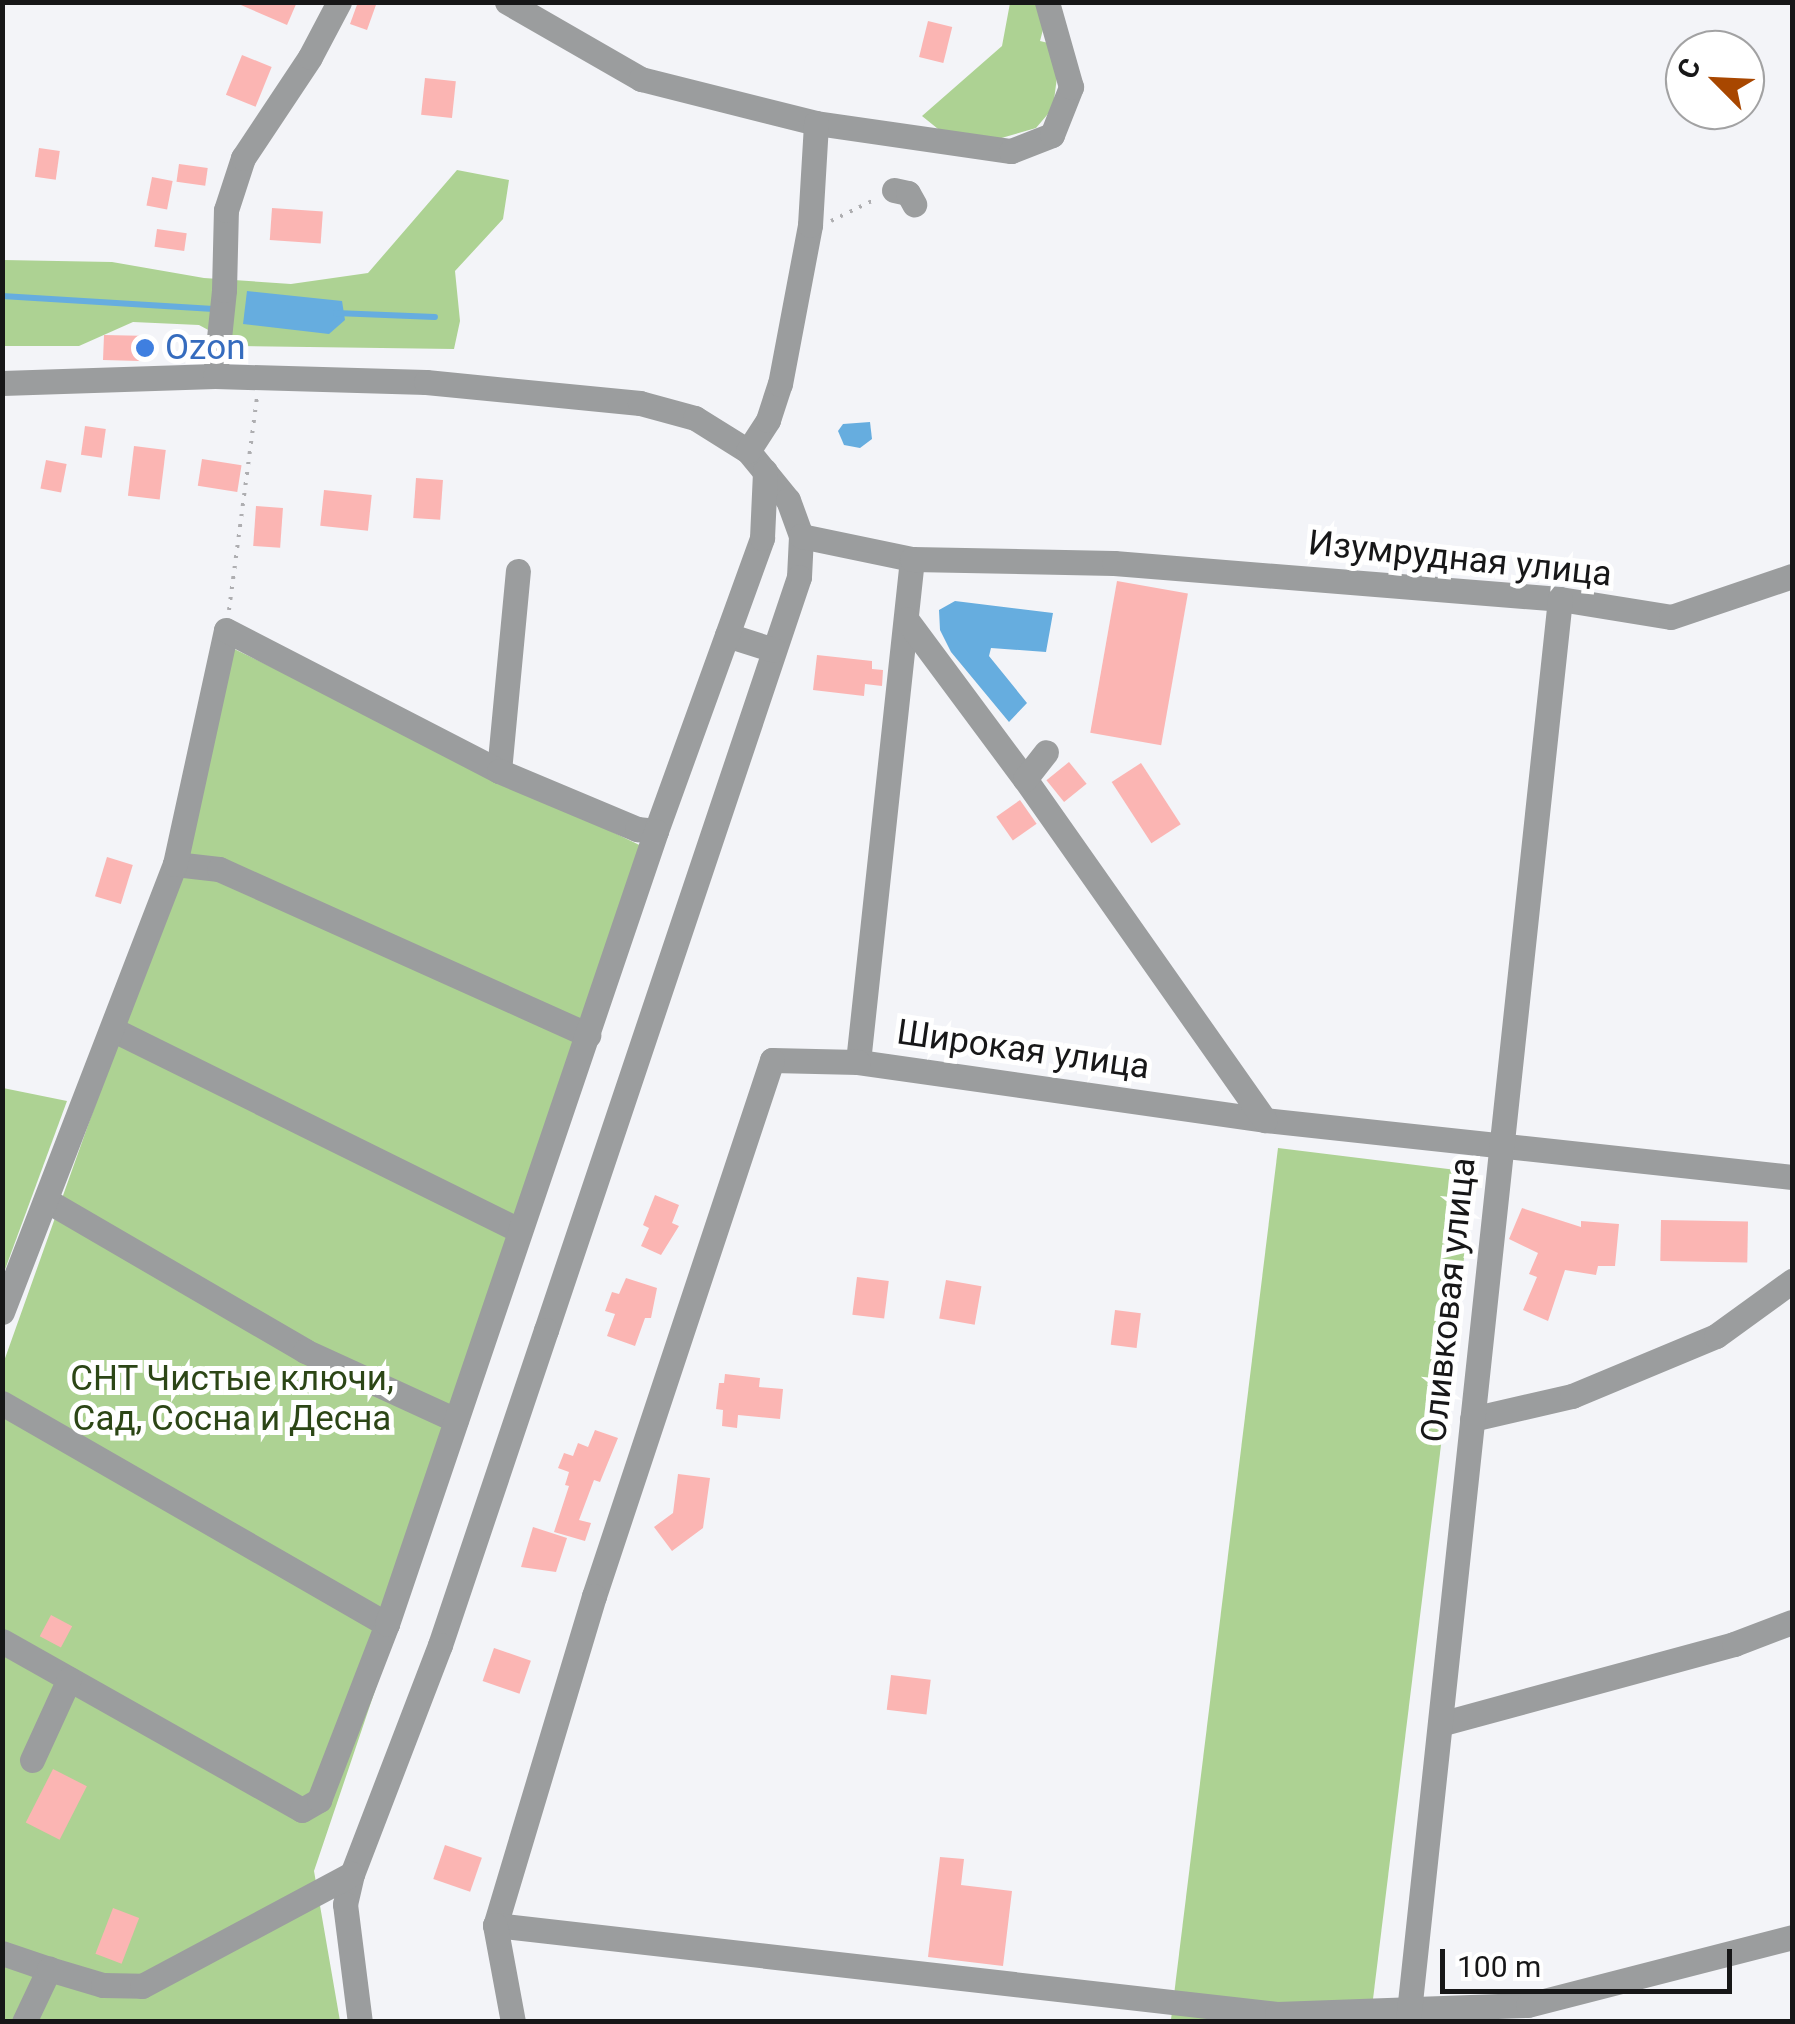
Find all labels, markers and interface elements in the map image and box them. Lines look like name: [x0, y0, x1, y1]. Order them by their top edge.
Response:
north arrow: [1665, 30, 1765, 130]
text: С: [1670, 53, 1708, 83]
place label: Ozon: [165, 327, 245, 369]
marker: Ozon: [134, 337, 156, 359]
street label: Изумрудная улица: [1306, 522, 1614, 596]
street label: Широкая улица: [894, 1011, 1152, 1089]
street label: Оливковая улица: [1413, 1156, 1485, 1444]
park label: СНТ Чистые ключи, Сад, Сосна и Десна: [70, 1358, 394, 1440]
scale bar: [1445, 1929, 1738, 1991]
text: 100 m: [1457, 1949, 1541, 1984]

